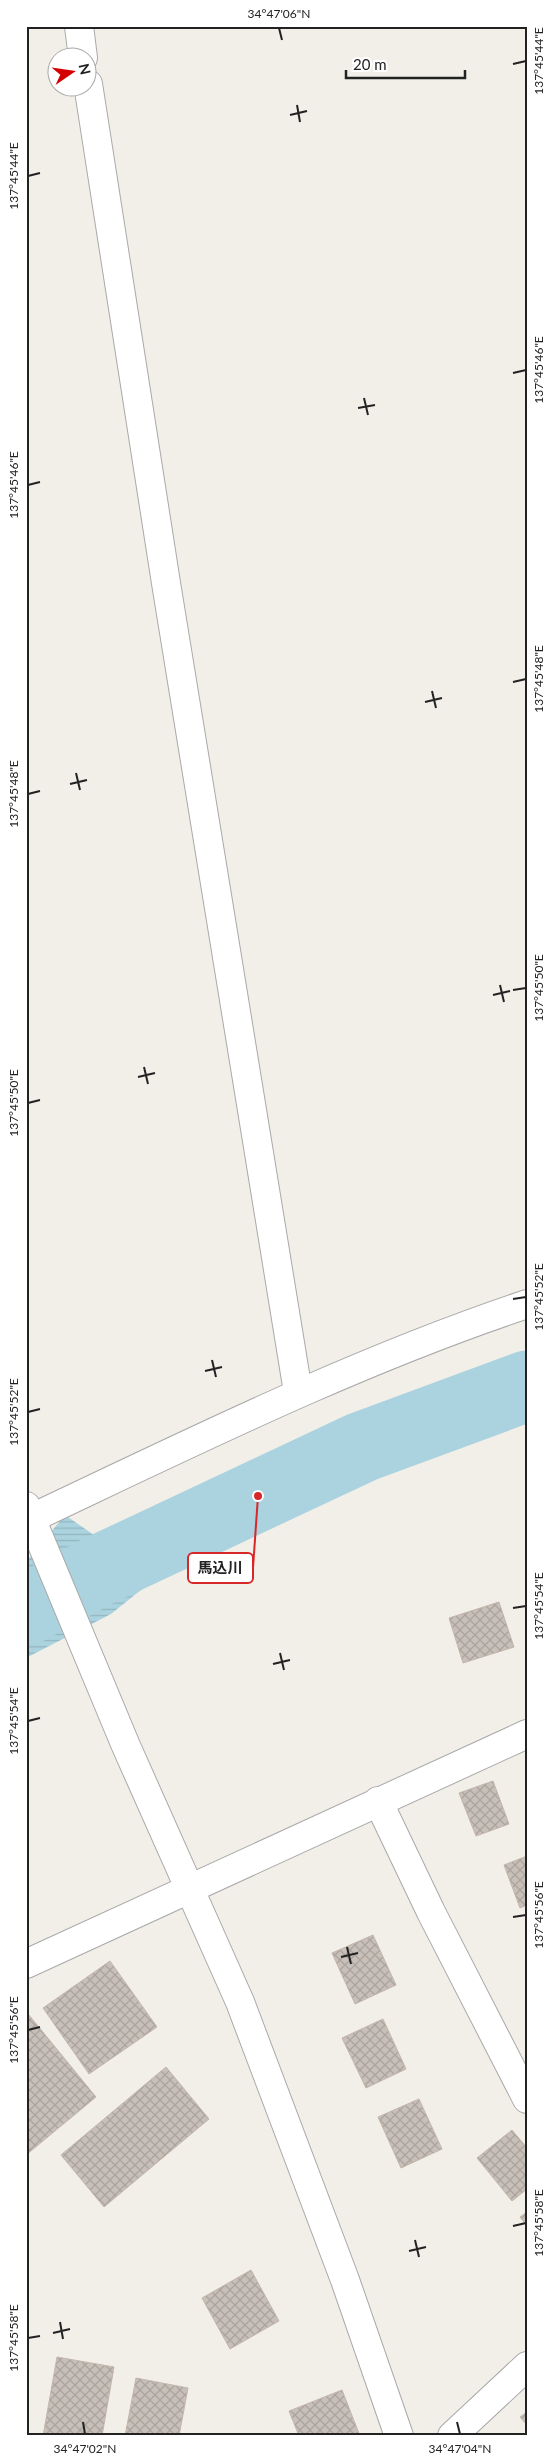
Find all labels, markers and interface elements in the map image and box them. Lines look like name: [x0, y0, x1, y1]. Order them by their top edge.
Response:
text: 34°47'06"N: [248, 6, 310, 21]
text: 137°45'44"E: [531, 27, 546, 95]
north arrow: [48, 48, 98, 98]
scale bar: [346, 48, 464, 80]
text: 20 m: [353, 55, 387, 73]
text: N: [76, 62, 95, 76]
text: 137°45'44"E: [6, 142, 21, 210]
text: 137°45'46"E: [531, 336, 546, 404]
text: 137°45'46"E: [6, 451, 21, 519]
text: 137°45'48"E: [531, 645, 546, 713]
text: 137°45'48"E: [6, 760, 21, 828]
text: 137°45'50"E: [531, 954, 546, 1022]
text: 137°45'50"E: [6, 1069, 21, 1137]
text: 137°45'52"E: [531, 1263, 546, 1331]
text: 137°45'52"E: [6, 1378, 21, 1446]
callout: 馬込川: [188, 1553, 253, 1583]
text: 馬込川: [197, 1558, 243, 1576]
text: 137°45'54"E: [531, 1572, 546, 1640]
text: 137°45'54"E: [6, 1687, 21, 1755]
text: 137°45'56"E: [531, 1881, 546, 1949]
text: 137°45'56"E: [6, 1996, 21, 2064]
text: 137°45'58"E: [531, 2189, 546, 2257]
text: 137°45'58"E: [6, 2304, 21, 2372]
text: 34°47'02"N: [54, 2441, 116, 2456]
text: 34°47'04"N: [429, 2441, 491, 2456]

